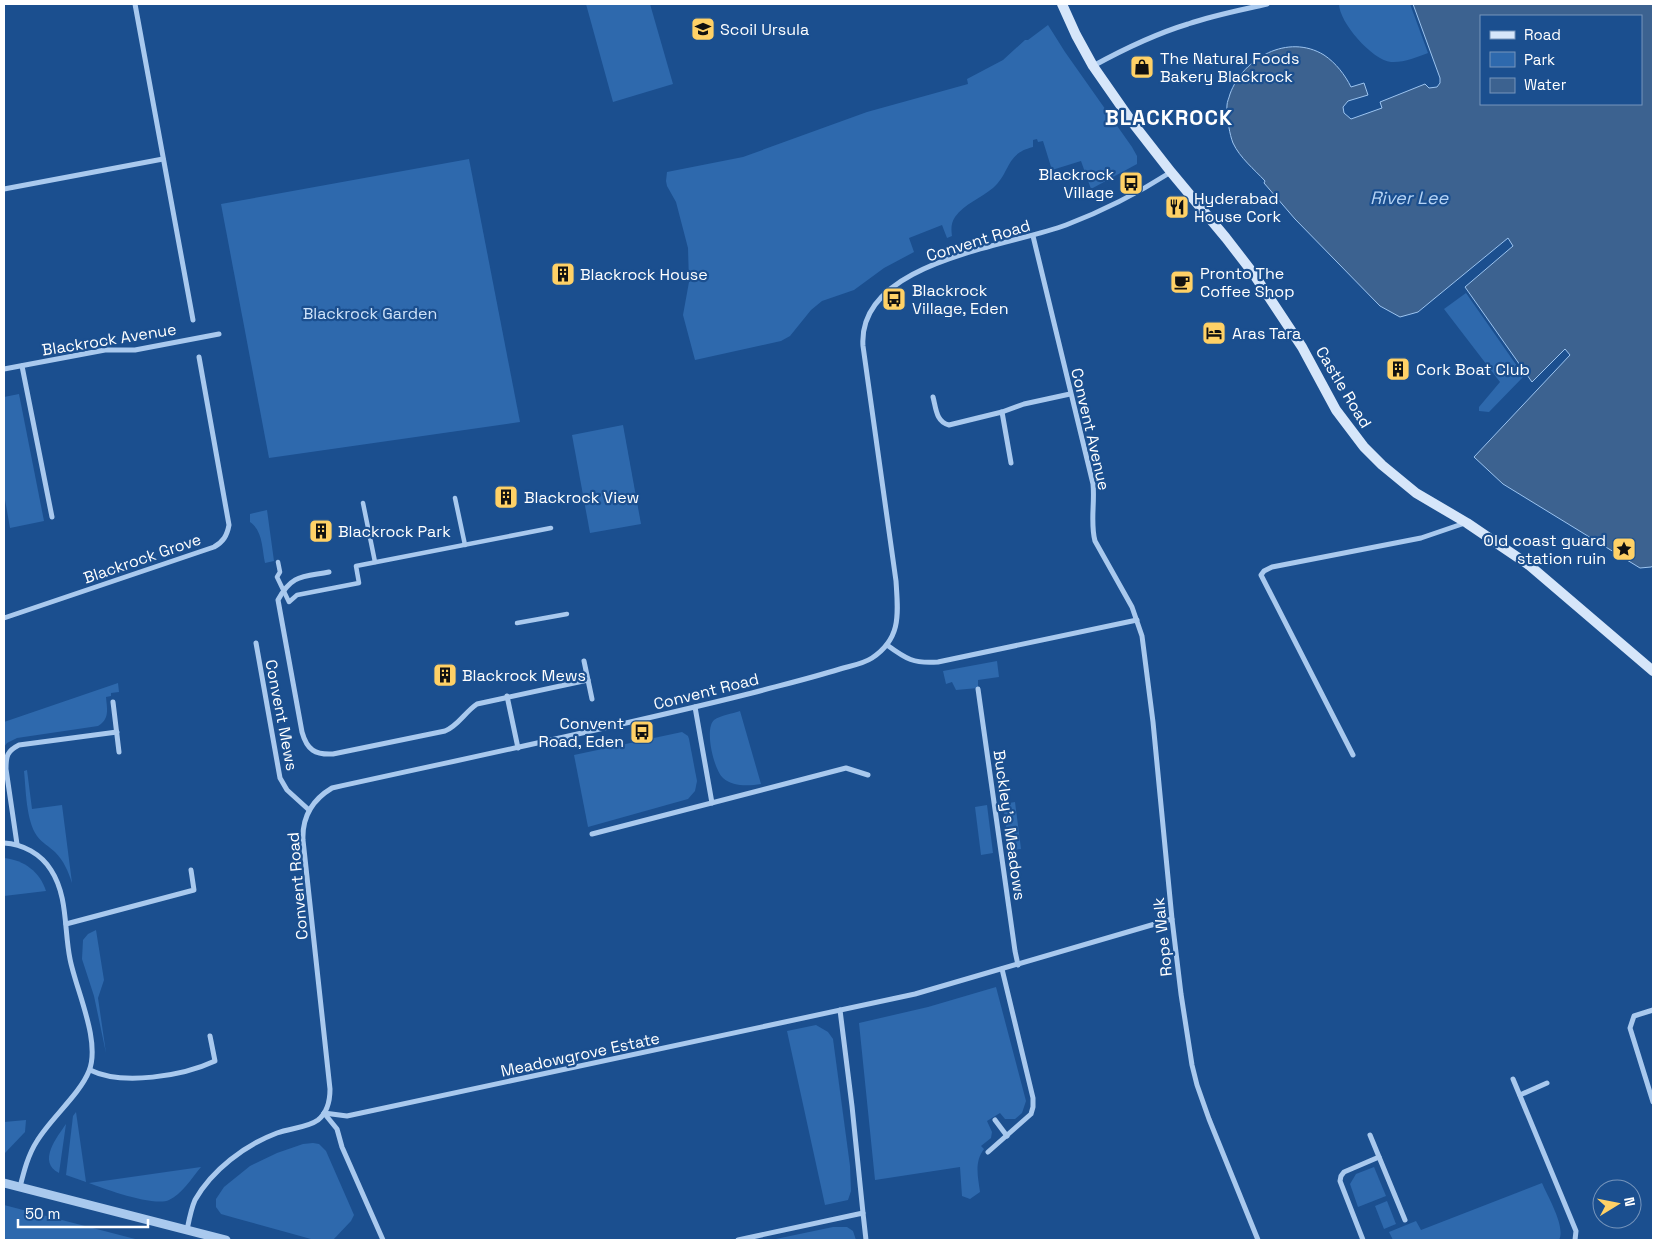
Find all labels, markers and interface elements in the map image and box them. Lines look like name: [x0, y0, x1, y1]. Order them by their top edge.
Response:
legend: [1480, 15, 1642, 105]
school or university icon: Scoil Ursula: [690, 16, 716, 42]
place label: Scoil Ursula: [720, 19, 809, 40]
text: Road: [1524, 25, 1561, 44]
place label: The Natural Foods Bakery Blackrock: [1160, 48, 1299, 87]
text: Park: [1524, 50, 1555, 69]
shop icon: The Natural Foods Bakery Blackrock: [1129, 54, 1155, 80]
text: Water: [1524, 75, 1567, 94]
district label: BLACKROCK: [1105, 104, 1233, 131]
place label: Blackrock Village: [1039, 164, 1114, 203]
bus stop icon: Blackrock Village: [1118, 170, 1144, 196]
water label: River Lee: [1370, 186, 1449, 209]
place label: Hyderabad House Cork: [1194, 188, 1281, 227]
restaurant icon: Hyderabad House Cork: [1164, 194, 1190, 220]
street label: Convent Road: [924, 215, 1033, 266]
building icon: Blackrock House: [550, 261, 576, 287]
place label: Pronto The Coffee Shop: [1200, 263, 1295, 302]
place label: Blackrock House: [580, 264, 708, 285]
cafe icon: Pronto The Coffee Shop: [1169, 269, 1195, 295]
place label: Blackrock Village, Eden: [912, 280, 1008, 319]
bus stop icon: Blackrock Village, Eden: [881, 286, 907, 312]
park label: Blackrock Garden: [303, 303, 437, 324]
street label: Blackrock Avenue: [40, 318, 178, 360]
hotel icon: Aras Tara: [1201, 320, 1227, 346]
place label: Aras Tara: [1232, 323, 1301, 344]
street label: Castle Road: [1311, 343, 1376, 432]
building icon: Cork Boat Club: [1385, 356, 1411, 382]
place label: Cork Boat Club: [1416, 359, 1530, 380]
street label: Convent Avenue: [1066, 366, 1115, 492]
building icon: Blackrock View: [493, 484, 519, 510]
place label: Blackrock View: [524, 487, 639, 508]
building icon: Blackrock Park: [308, 518, 334, 544]
place label: Blackrock Park: [338, 521, 451, 542]
street label: Blackrock Grove: [80, 528, 204, 588]
place label: Old coast guard station ruin: [1483, 530, 1606, 569]
place icon: Old coast guard station ruin: [1611, 536, 1637, 562]
street label: Convent Mews: [260, 658, 303, 772]
building icon: Blackrock Mews: [432, 662, 458, 688]
place label: Blackrock Mews: [462, 665, 586, 686]
street label: Convent Road: [651, 668, 761, 715]
place label: Convent Road, Eden: [539, 713, 624, 752]
bus stop icon: Convent Road, Eden: [629, 719, 655, 745]
street label: Buckley's Meadows: [989, 748, 1030, 902]
street label: Convent Road: [282, 831, 313, 941]
street label: Rope Walk: [1148, 896, 1177, 977]
street label: Meadowgrove Estate: [499, 1027, 662, 1082]
north arrow: [1592, 1179, 1642, 1229]
scale bar: [18, 1196, 148, 1228]
text: N: [1620, 1196, 1639, 1208]
text: 50 m: [25, 1204, 60, 1223]

